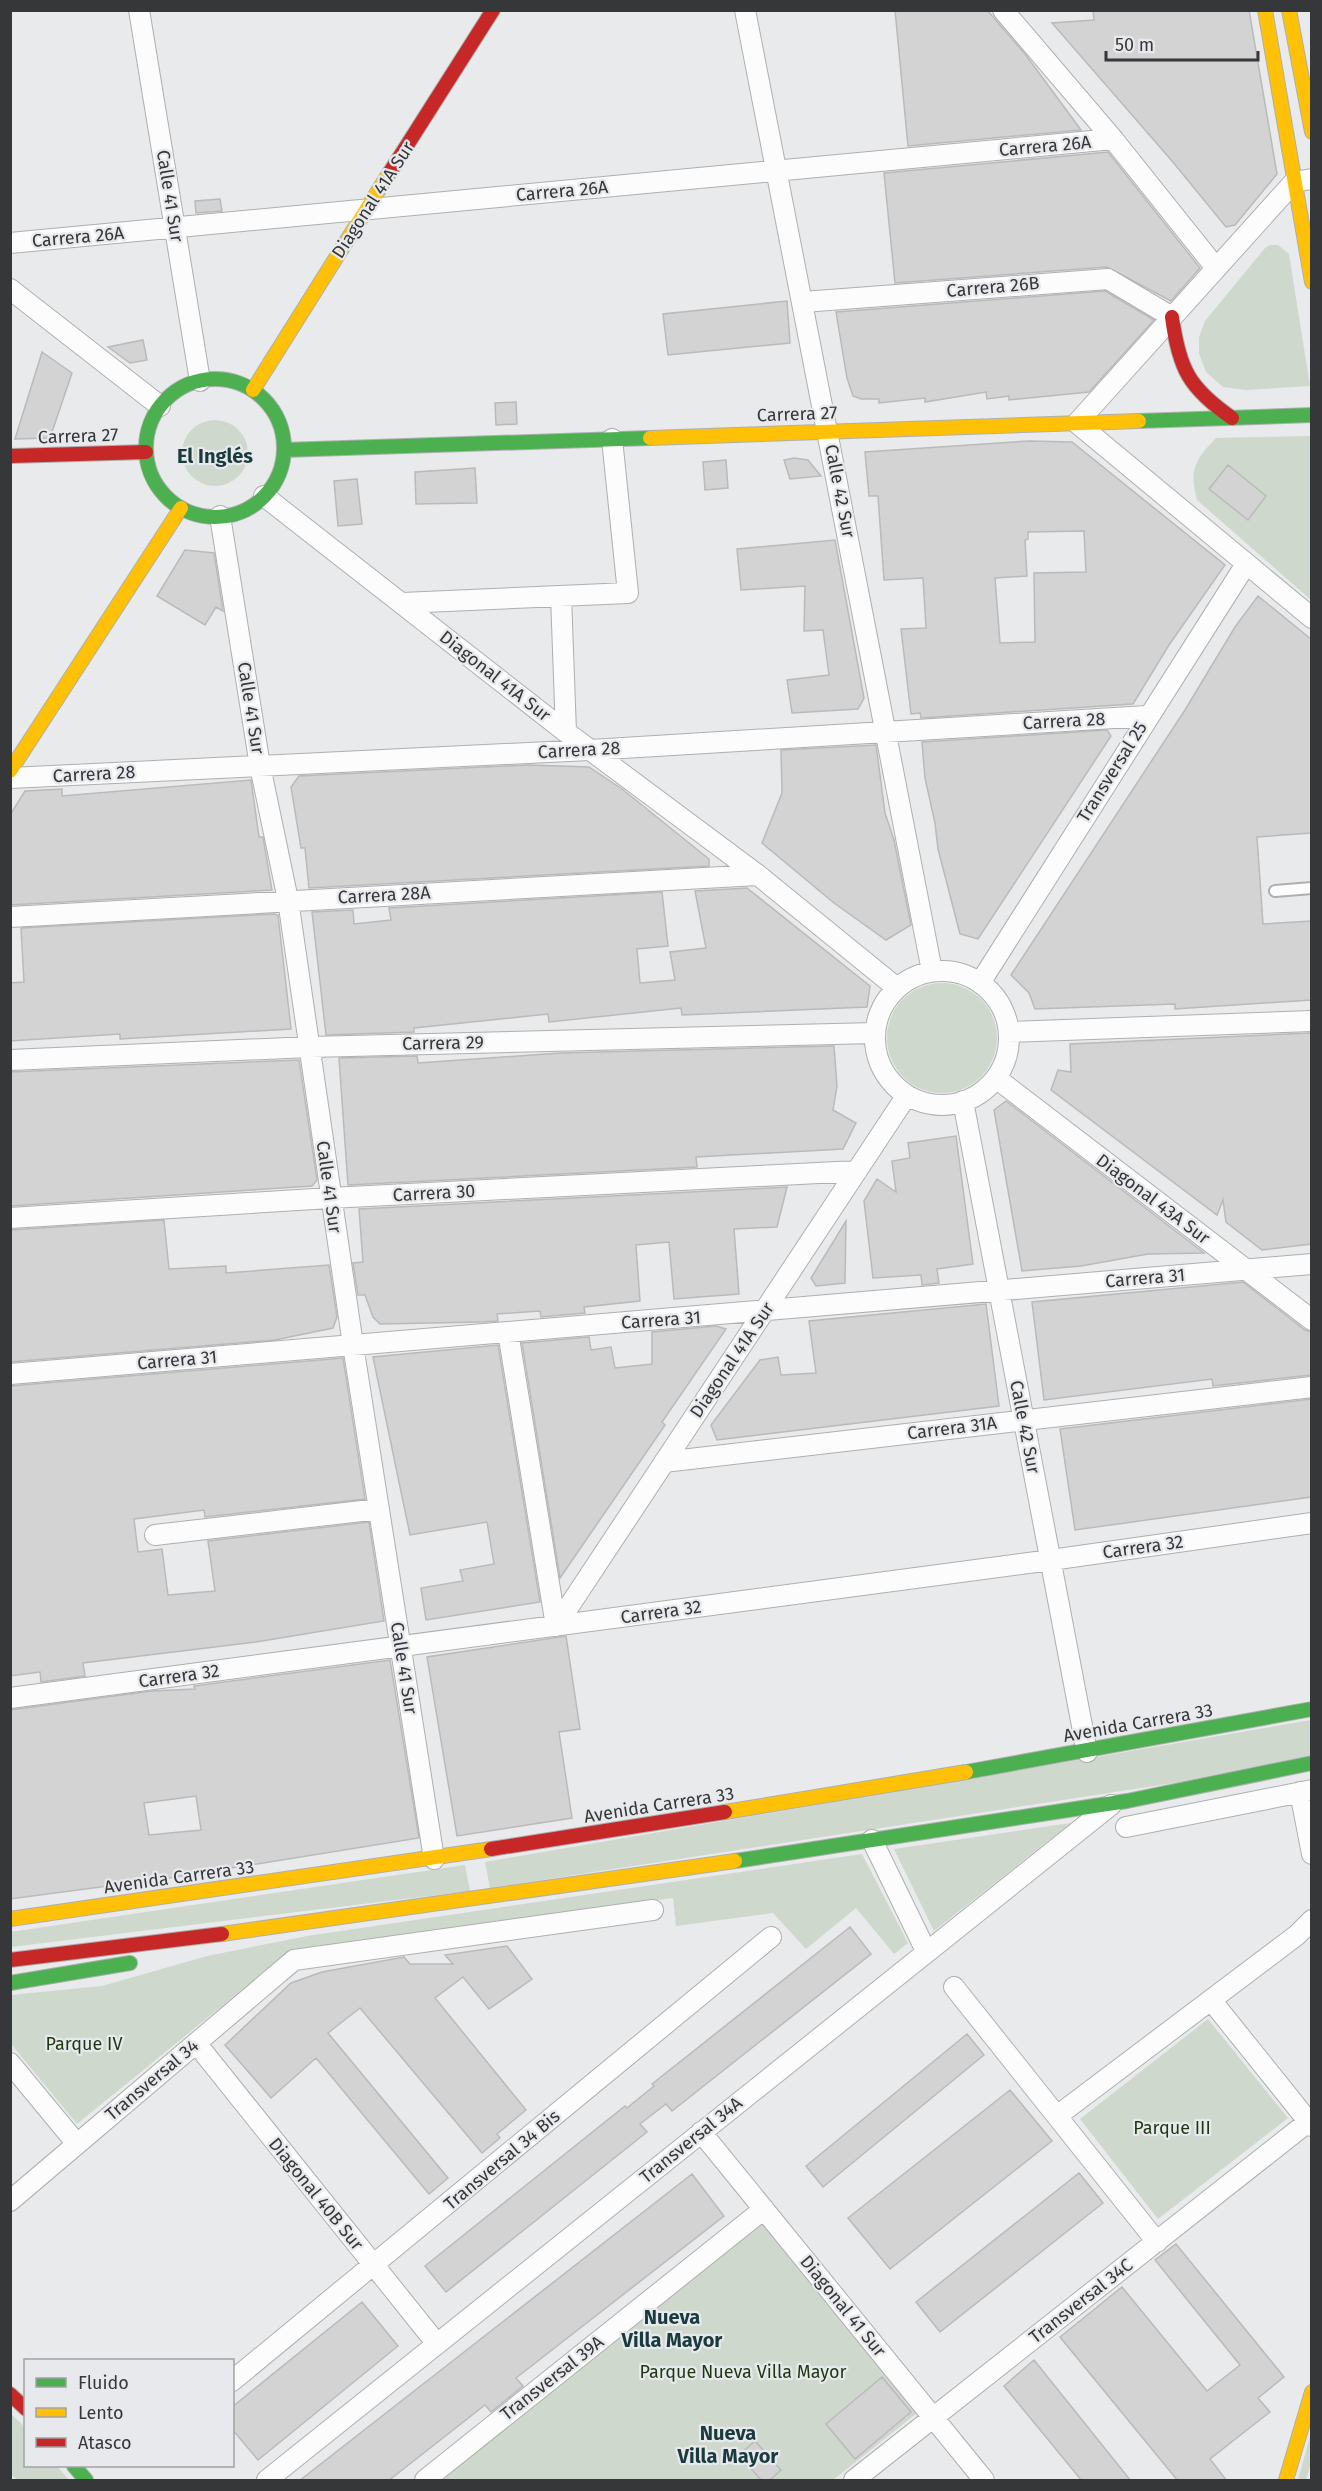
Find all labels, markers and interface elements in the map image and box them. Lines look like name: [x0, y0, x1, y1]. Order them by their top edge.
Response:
scale bar: [1106, 24, 1258, 62]
text: 50 m: [1115, 34, 1154, 56]
street label: Carrera 26A: [998, 131, 1093, 161]
street label: Diagonal 41A Sur: [327, 137, 419, 262]
street label: Calle 41 Sur: [152, 148, 188, 244]
street label: Carrera 26A: [515, 176, 610, 206]
street label: Carrera 26A: [31, 222, 126, 252]
street label: Carrera 26B: [946, 272, 1040, 302]
street label: Carrera 27: [756, 402, 838, 426]
street label: Carrera 27: [37, 424, 119, 448]
street label: Calle 42 Sur: [820, 442, 860, 540]
district label: El Inglés: [177, 444, 253, 468]
street label: Diagonal 41A Sur: [435, 626, 555, 726]
street label: Calle 41 Sur: [233, 660, 269, 756]
street label: Carrera 28: [1022, 708, 1106, 734]
street label: Transversal 25: [1072, 718, 1152, 826]
street label: Carrera 28: [537, 737, 621, 763]
street label: Carrera 28: [52, 761, 136, 787]
street label: Carrera 28A: [337, 882, 432, 908]
street label: Carrera 29: [402, 1031, 484, 1055]
street label: Calle 41 Sur: [312, 1139, 346, 1235]
street label: Diagonal 43A Sur: [1092, 1149, 1214, 1249]
street label: Carrera 30: [392, 1180, 476, 1206]
street label: Carrera 31: [1104, 1264, 1186, 1292]
street label: Diagonal 41A Sur: [685, 1298, 779, 1422]
street label: Carrera 31: [620, 1306, 702, 1334]
street label: Carrera 31: [136, 1346, 218, 1374]
street label: Calle 42 Sur: [1005, 1378, 1045, 1476]
street label: Carrera 31A: [906, 1411, 999, 1444]
street label: Carrera 32: [1101, 1530, 1185, 1564]
street label: Carrera 32: [619, 1595, 703, 1629]
street label: Calle 41 Sur: [386, 1620, 422, 1716]
street label: Carrera 32: [137, 1659, 221, 1693]
street label: Avenida Carrera 33: [1061, 1699, 1215, 1747]
street label: Avenida Carrera 33: [582, 1782, 736, 1828]
street label: Avenida Carrera 33: [102, 1856, 256, 1898]
park label: Parque IV: [46, 2033, 122, 2055]
street label: Transversal 34: [101, 2034, 203, 2125]
street label: Transversal 34A: [635, 2092, 747, 2188]
street label: Transversal 34 Bis: [440, 2105, 564, 2215]
park label: Parque III: [1133, 2117, 1211, 2139]
street label: Diagonal 40B Sur: [264, 2133, 368, 2255]
street label: Diagonal 41 Sur: [795, 2251, 891, 2361]
street label: Transversal 34C: [1025, 2254, 1137, 2348]
district label: Nueva Villa Mayor: [621, 2305, 723, 2352]
street label: Transversal 39A: [496, 2330, 609, 2425]
legend: [24, 2359, 234, 2467]
park label: Parque Nueva Villa Mayor: [640, 2361, 847, 2383]
text: Fluido: [78, 2372, 129, 2394]
text: Lento: [78, 2402, 124, 2424]
district label: Nueva Villa Mayor: [677, 2421, 779, 2468]
text: Atasco: [78, 2432, 131, 2454]

